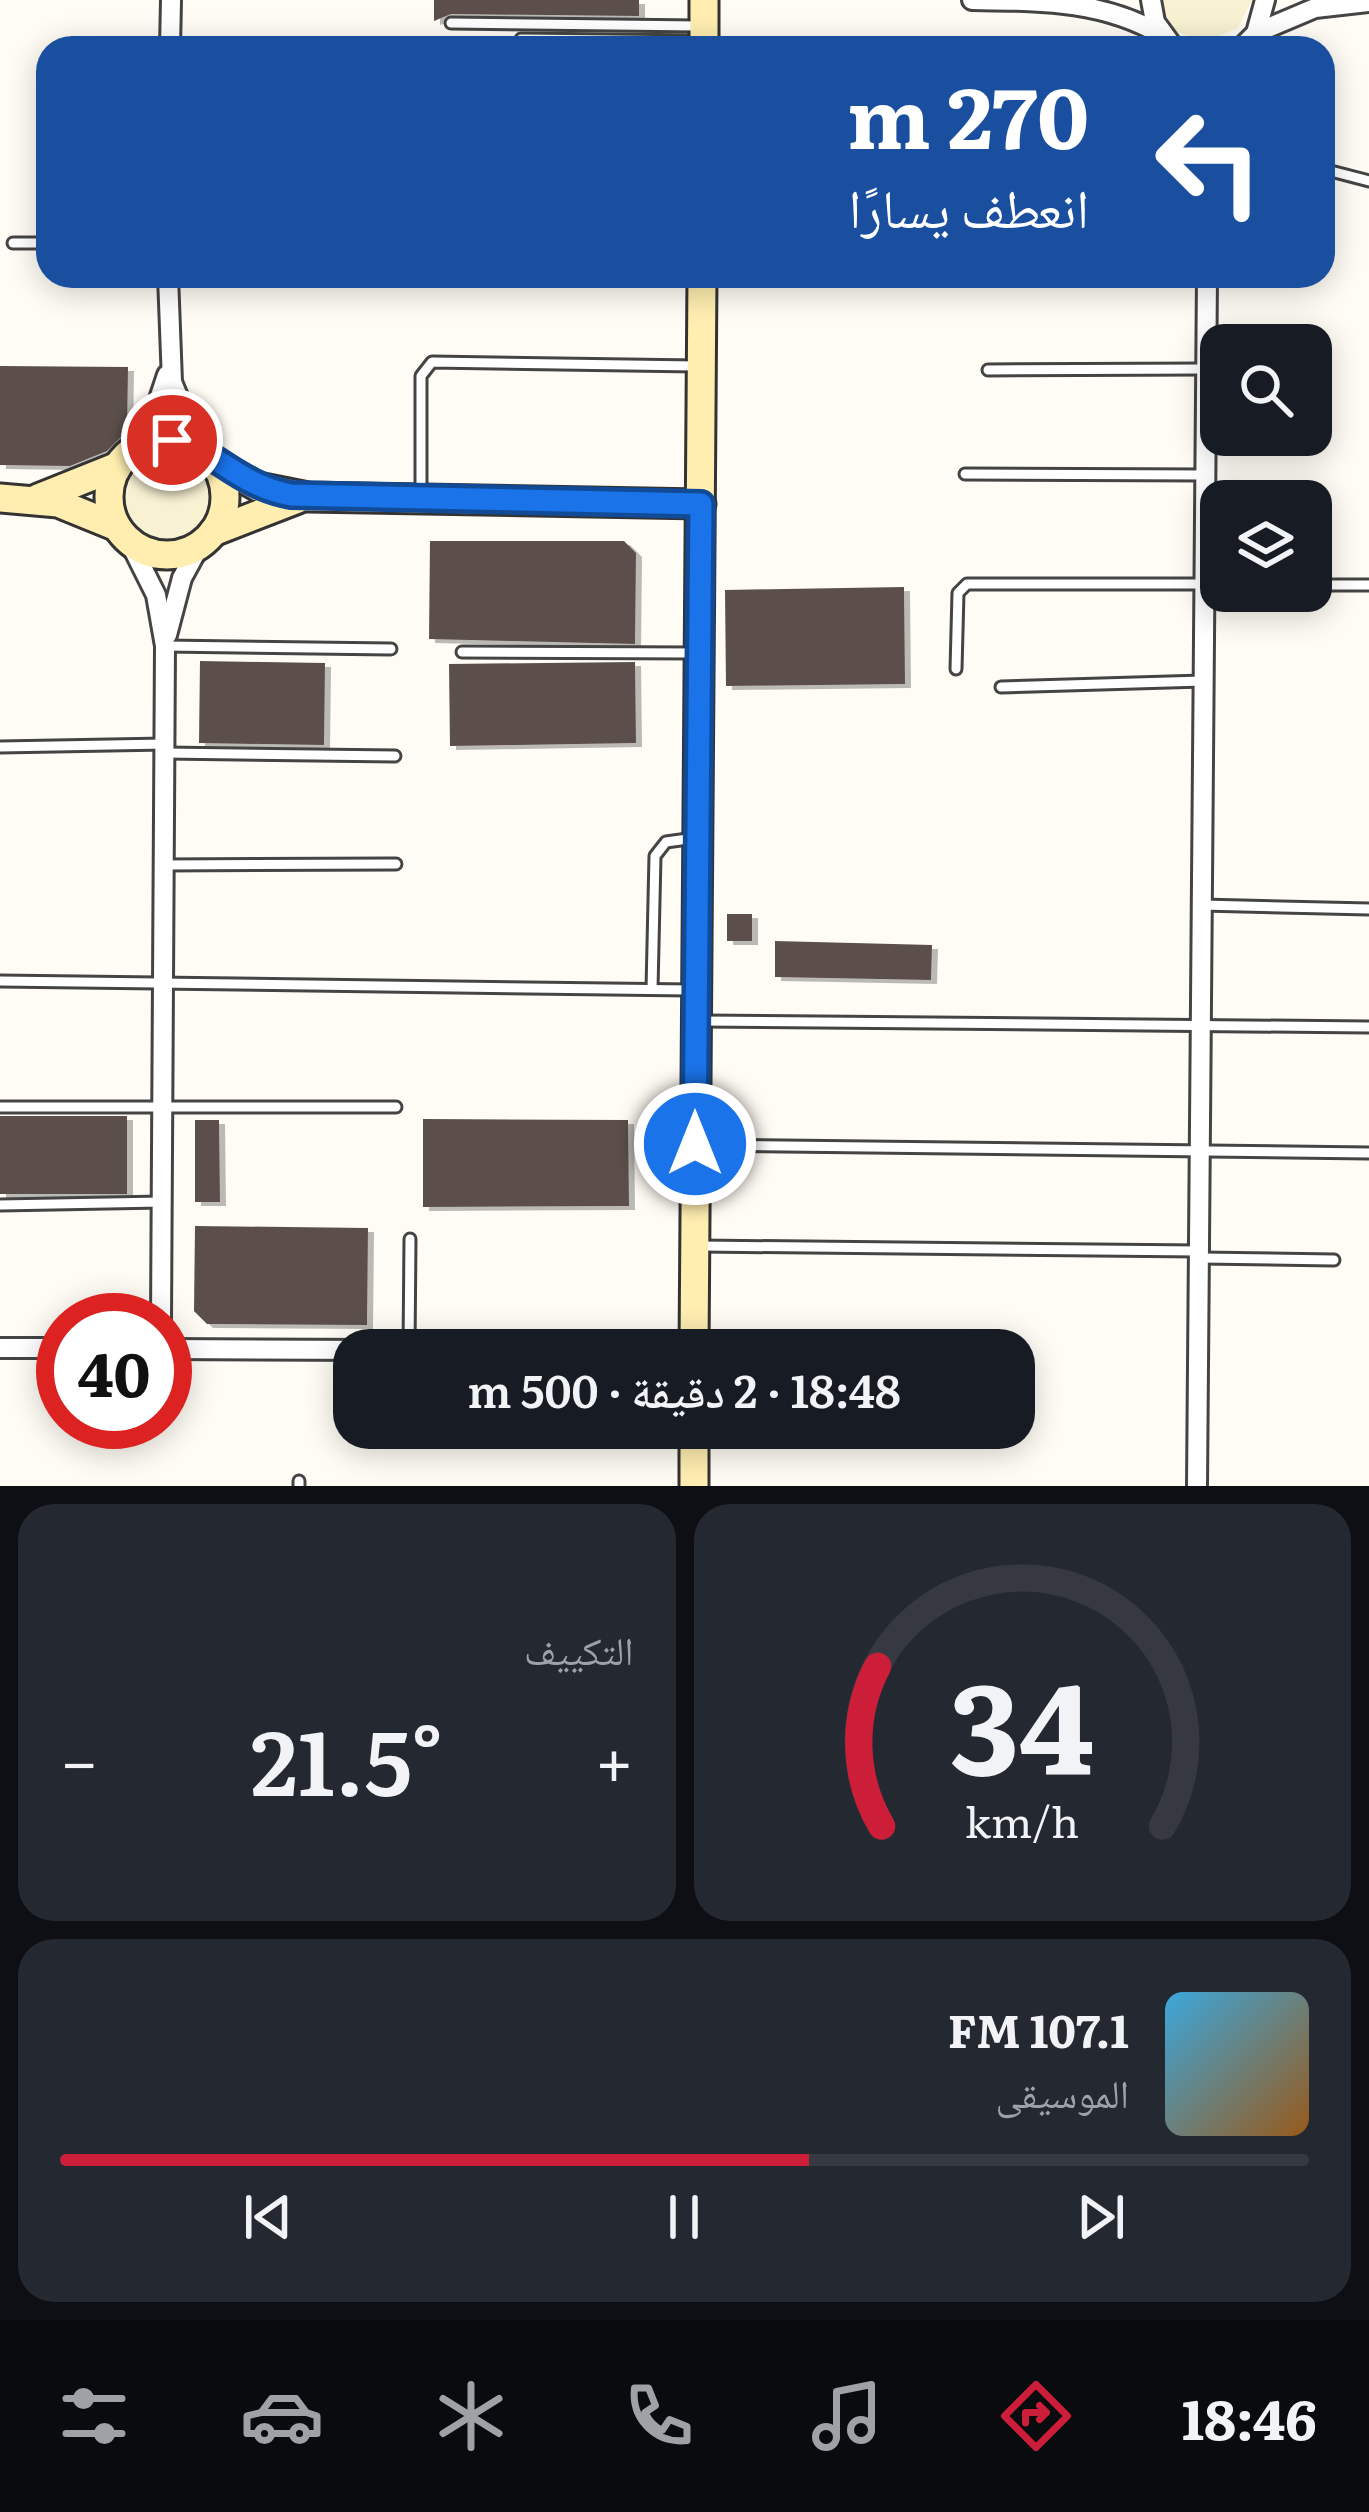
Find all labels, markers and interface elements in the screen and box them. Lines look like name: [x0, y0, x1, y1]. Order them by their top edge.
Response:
text: 270 m: [847, 50, 1089, 175]
icon: left: [1131, 84, 1287, 240]
text: انعطف يسارًا: [848, 164, 1089, 245]
map controls: [1200, 324, 1332, 612]
button: search: [1200, 324, 1332, 456]
pin: [121, 389, 223, 491]
icon: arrive: [139, 407, 205, 473]
button: layers: [1200, 480, 1332, 612]
position arrow: [632, 1081, 758, 1207]
speed limit sign: 40: [36, 1293, 192, 1449]
text: 18:48 · 2 دقيقة · 500 m: [467, 1355, 901, 1422]
text: التكييف: [524, 1619, 634, 1677]
text: 34: [950, 1628, 1095, 1813]
text: 21.5°: [251, 1690, 443, 1824]
text: −: [60, 1708, 98, 1806]
text: +: [595, 1708, 633, 1806]
text: km/h: [965, 1787, 1079, 1850]
text: 107.1 FM: [948, 1995, 1129, 2062]
text: الموسيقى: [996, 2062, 1129, 2120]
icon: previous: [235, 2184, 301, 2250]
icon: pause: [651, 2184, 717, 2250]
icon: next: [1068, 2184, 1134, 2250]
icon: filters: [52, 2374, 136, 2458]
icon: car: [240, 2374, 324, 2458]
icon: climate: [429, 2374, 513, 2458]
icon: phone: [617, 2374, 701, 2458]
icon: music: [805, 2374, 889, 2458]
icon: directions: [994, 2374, 1078, 2458]
text: 18:46: [1182, 2376, 1317, 2457]

